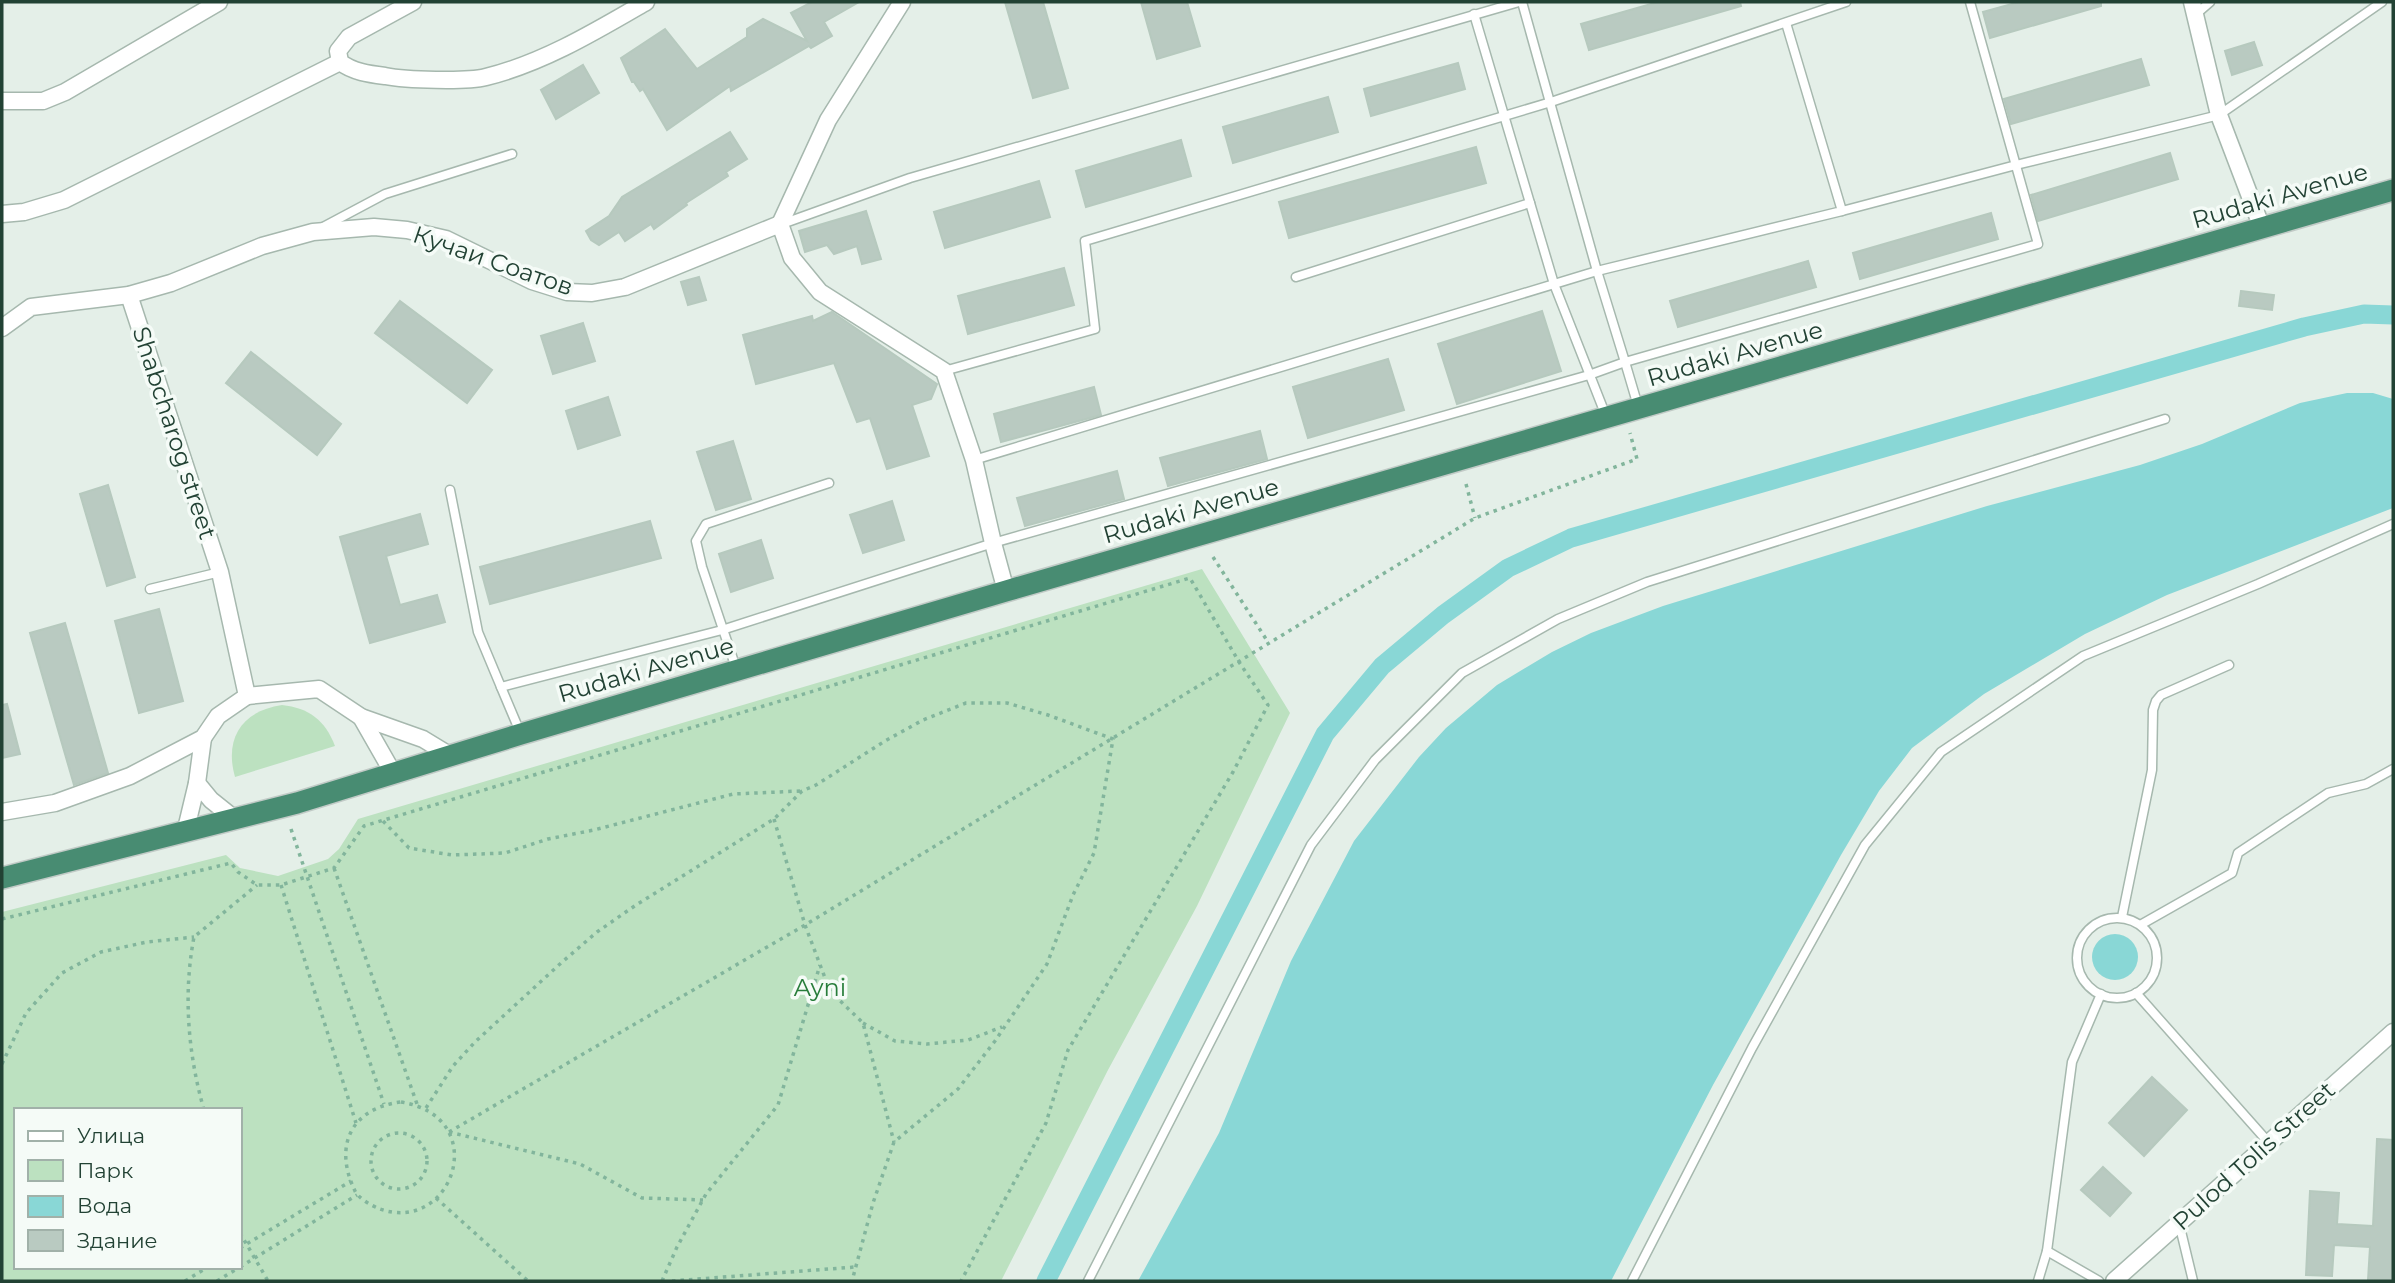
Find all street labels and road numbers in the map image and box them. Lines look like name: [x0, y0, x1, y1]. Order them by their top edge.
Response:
street label: Rudaki Avenue: [2189, 157, 2371, 234]
street label: Кучаи Соатов: [409, 220, 577, 301]
street label: Rudaki Avenue: [1644, 315, 1826, 392]
street label: Shabcharog street: [126, 323, 223, 543]
street label: Rudaki Avenue: [1100, 472, 1282, 549]
street label: Rudaki Avenue: [555, 631, 737, 708]
street label: Pulod Tolis Street: [2167, 1075, 2341, 1236]

